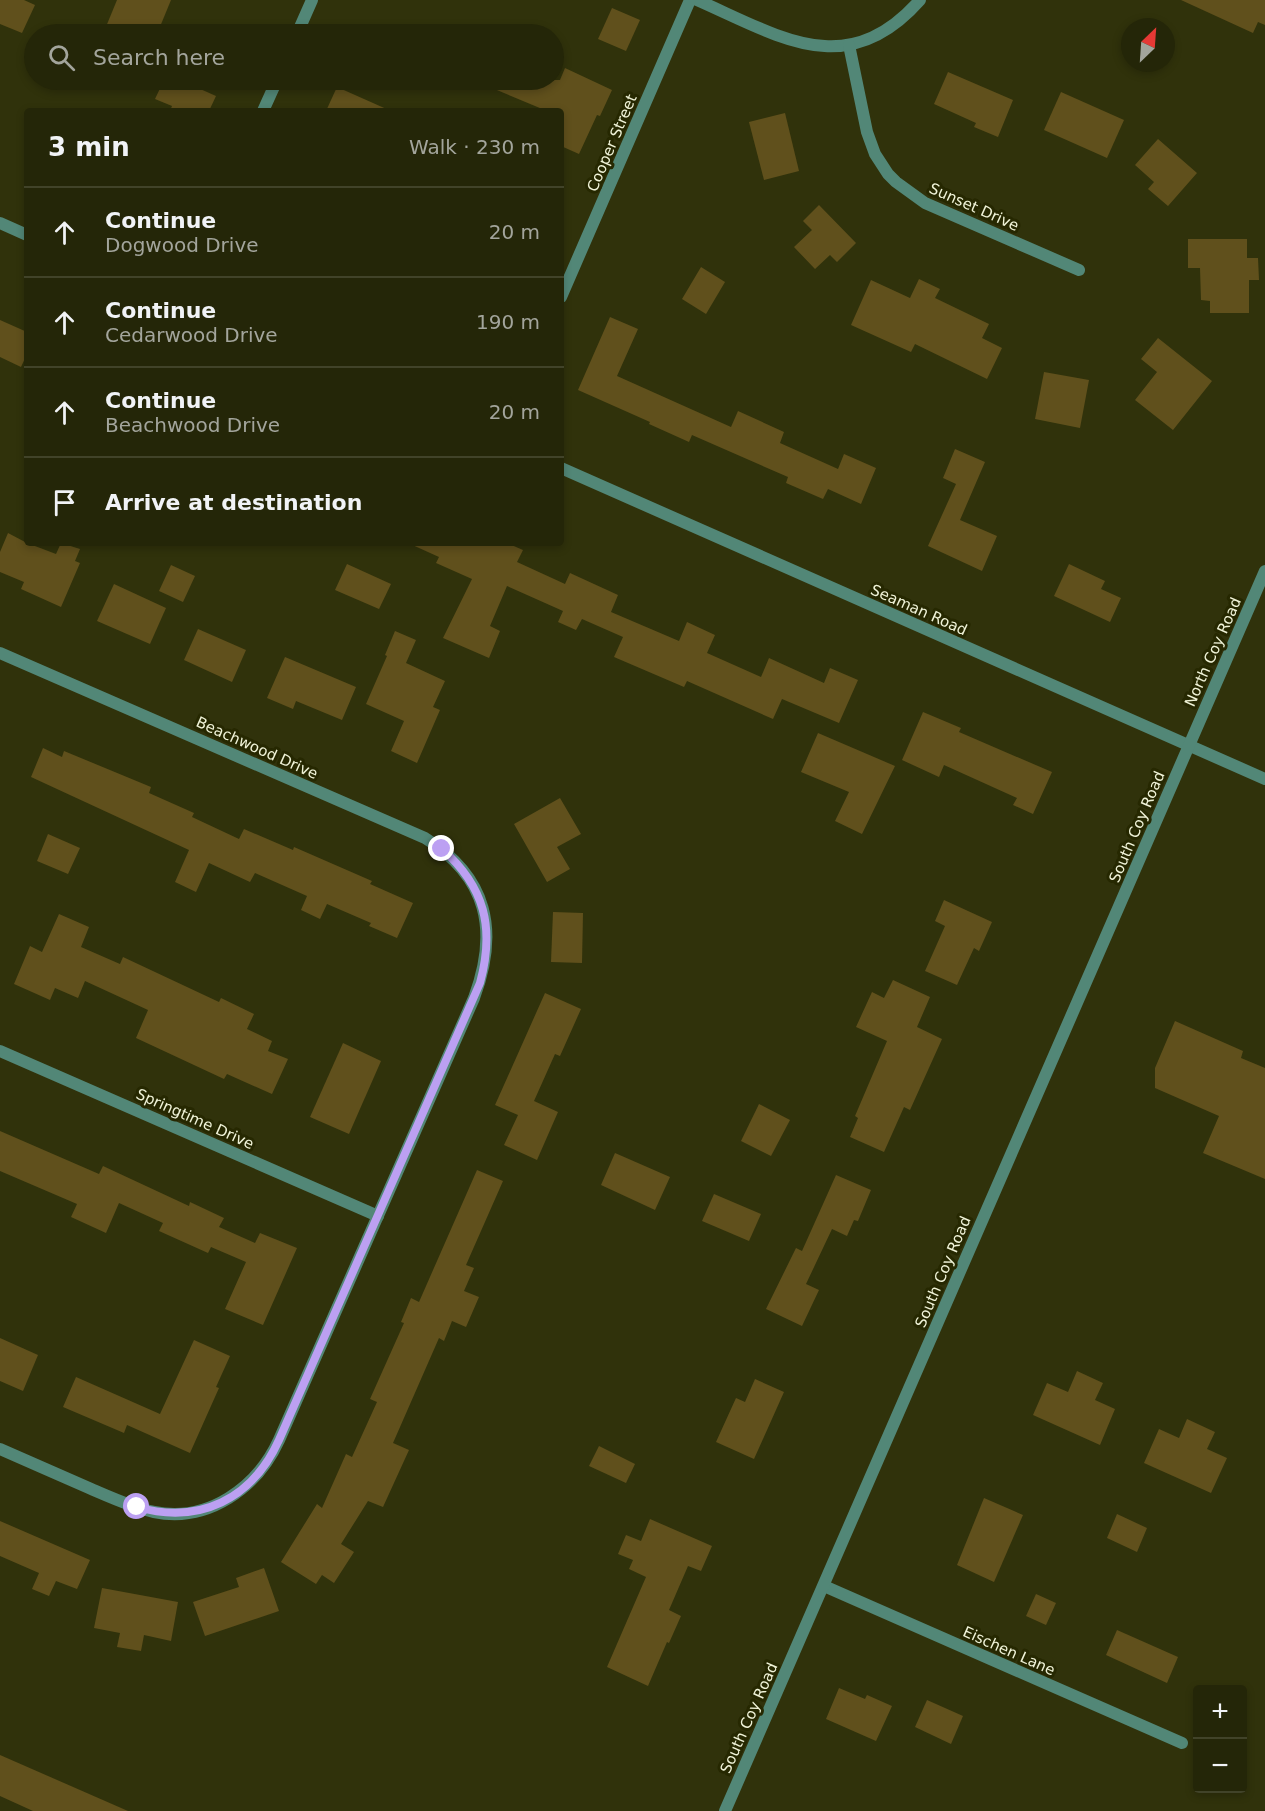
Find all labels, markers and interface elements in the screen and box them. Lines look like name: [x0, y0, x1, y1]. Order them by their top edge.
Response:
north arrow: [1121, 18, 1175, 72]
search box: [24, 24, 564, 90]
icon: search: [45, 41, 78, 74]
text: Search here: [93, 45, 225, 70]
street label: Cooper Street: [583, 91, 641, 194]
text: 3 min: [48, 132, 130, 162]
text: Walk · 230 m: [409, 135, 540, 159]
street label: Sunset Drive: [926, 179, 1022, 235]
text: Continue: [105, 208, 216, 233]
icon: ahead: [48, 216, 81, 249]
text: 20 m: [489, 220, 540, 244]
text: Dogwood Drive: [105, 233, 259, 257]
text: Continue: [105, 298, 216, 323]
icon: ahead: [48, 306, 81, 339]
text: 190 m: [476, 310, 540, 334]
text: Cedarwood Drive: [105, 323, 278, 347]
text: Continue: [105, 388, 216, 413]
icon: ahead: [48, 396, 81, 429]
text: 20 m: [489, 400, 540, 424]
text: Beachwood Drive: [105, 413, 280, 437]
icon: arrive: [48, 486, 81, 519]
text: Arrive at destination: [105, 490, 362, 515]
street label: Seaman Road: [868, 581, 970, 639]
street label: North Coy Road: [1181, 595, 1245, 709]
street label: Beachwood Drive: [193, 713, 321, 783]
street label: South Coy Road: [1105, 769, 1169, 885]
route end: [428, 835, 454, 861]
street label: Springtime Drive: [133, 1085, 257, 1153]
street label: South Coy Road: [911, 1214, 975, 1330]
route start: [123, 1493, 149, 1519]
street label: Eischen Lane: [960, 1623, 1058, 1679]
street label: South Coy Road: [717, 1660, 781, 1776]
map controls: [1193, 1685, 1247, 1793]
button: +: [1193, 1685, 1247, 1739]
button: −: [1193, 1739, 1247, 1793]

